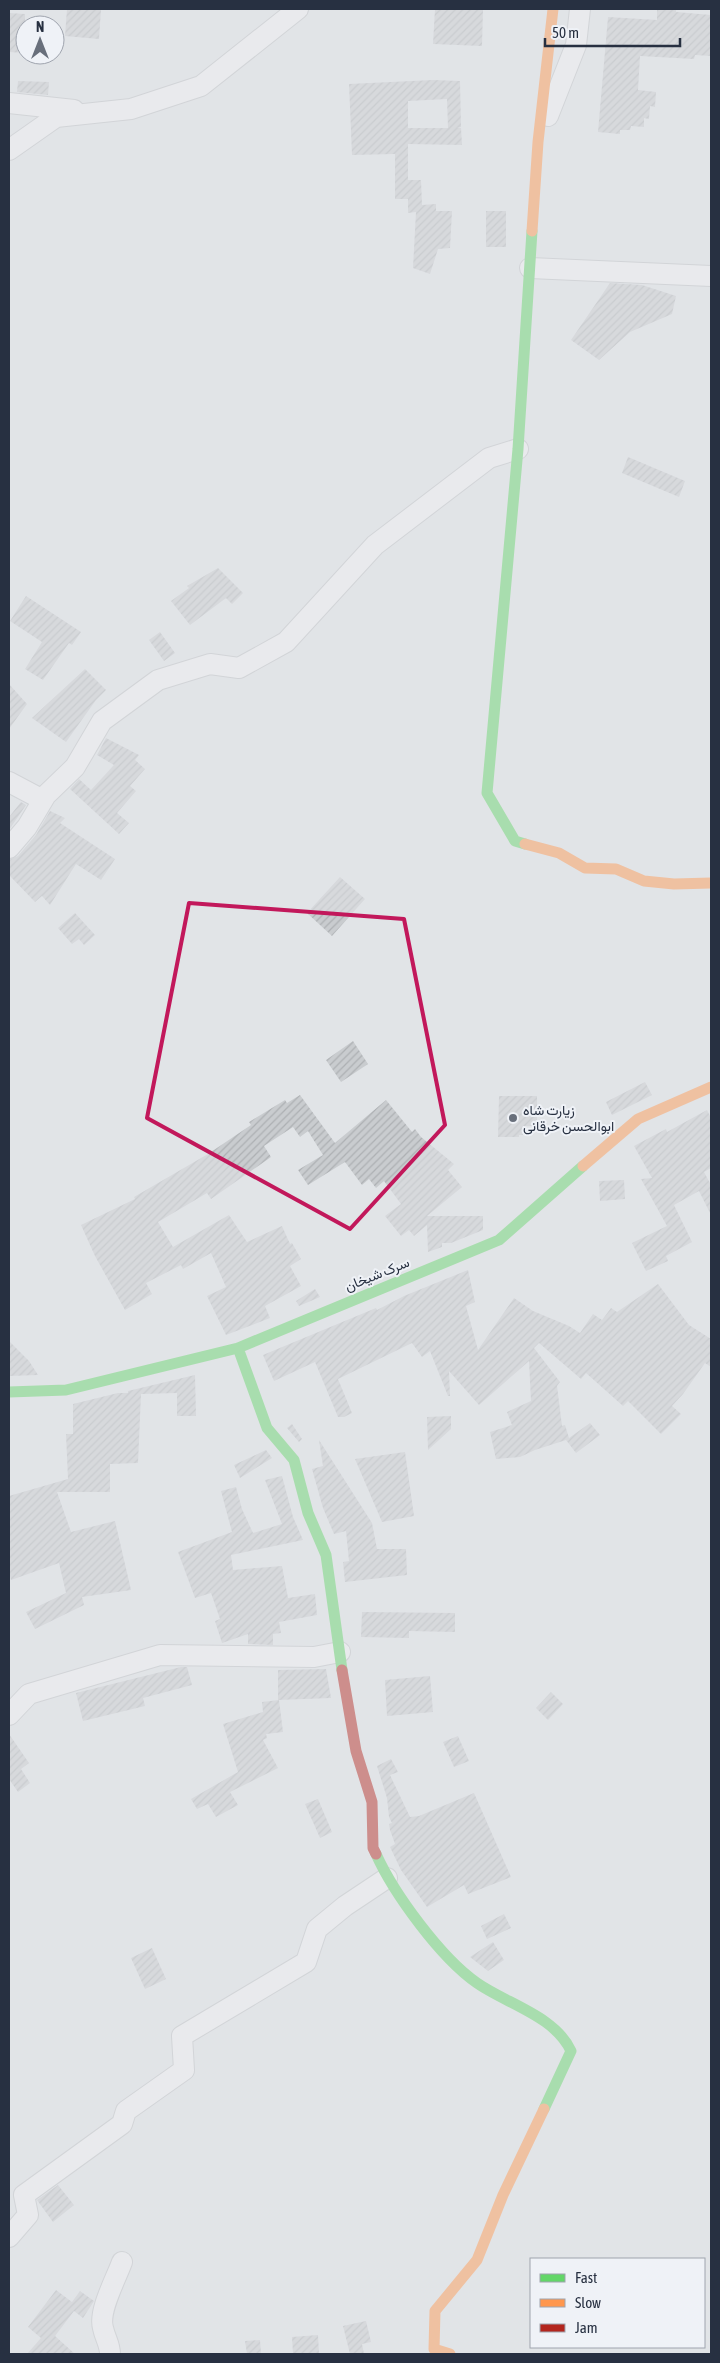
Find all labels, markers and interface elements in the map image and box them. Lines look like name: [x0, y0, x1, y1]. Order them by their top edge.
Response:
north arrow: [15, 15, 65, 65]
scale bar: [545, 15, 680, 47]
text: N: [36, 19, 44, 35]
text: 50 m: [552, 24, 579, 41]
place label: زیارت شاه ابوالحسن خرقانی: [523, 1102, 614, 1135]
marker: زیارت شاه ابوالحسن خرقانی: [507, 1112, 519, 1124]
street label: سرک شیخان: [342, 1254, 412, 1295]
legend: [530, 2258, 705, 2348]
text: Fast: [575, 2269, 597, 2286]
text: Slow: [575, 2294, 601, 2311]
text: Jam: [575, 2319, 598, 2336]

